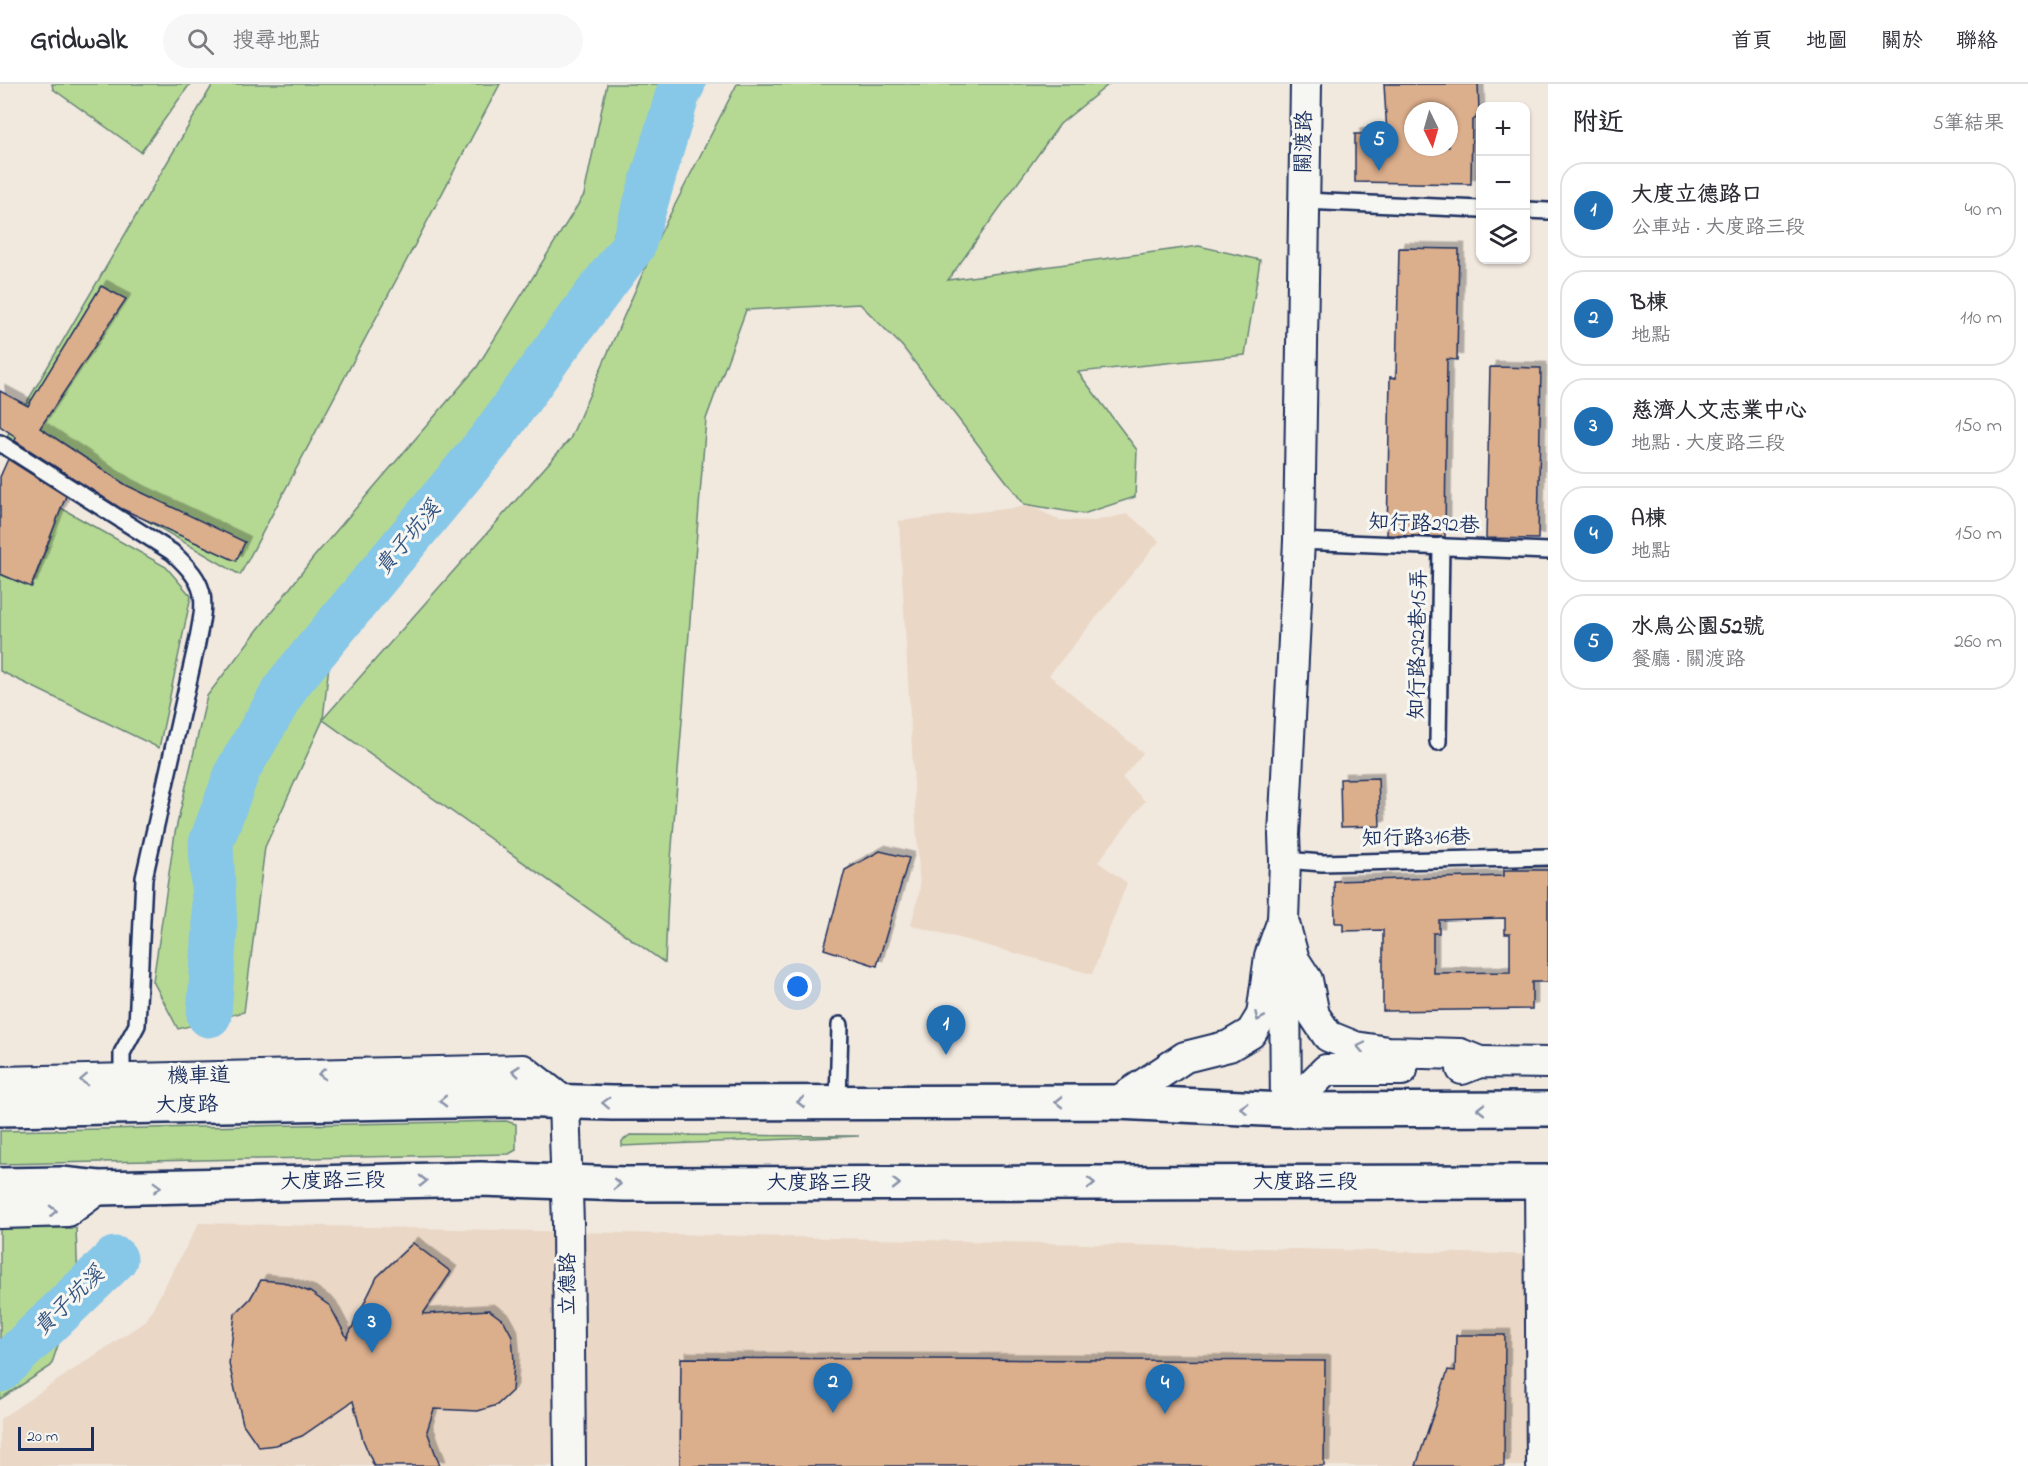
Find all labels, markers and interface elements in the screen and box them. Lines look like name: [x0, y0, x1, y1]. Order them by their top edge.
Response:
search box: [163, 14, 583, 68]
text: Gridwalk: [30, 21, 127, 62]
icon: search: [184, 25, 217, 58]
text: 搜尋地點: [232, 26, 320, 58]
text: 首頁: [1731, 27, 1773, 57]
text: 地圖: [1806, 27, 1848, 57]
text: 關於: [1881, 27, 1923, 57]
text: 聯絡: [1956, 27, 1998, 57]
north arrow: [1404, 102, 1458, 156]
map controls: [1476, 102, 1530, 264]
button: +: [1476, 102, 1530, 156]
text: 附近: [1572, 105, 1624, 143]
street label: 關渡路: [1289, 110, 1321, 174]
text: 5筆結果: [1933, 110, 2004, 139]
pin: 5: [1360, 122, 1398, 171]
button: −: [1476, 156, 1530, 210]
text: 大度立德路口: [1631, 180, 1763, 212]
text: 1: [1590, 196, 1597, 225]
text: 40 m: [1965, 196, 2002, 225]
button: layers: [1476, 210, 1530, 264]
text: 公車站 · 大度路三段: [1631, 214, 1805, 243]
text: B棟: [1631, 288, 1668, 320]
text: 2: [1589, 304, 1598, 333]
text: 110 m: [1960, 304, 2002, 333]
text: 地點: [1631, 322, 1671, 351]
text: 慈濟人文志業中心: [1631, 396, 1807, 428]
text: 3: [1589, 412, 1598, 441]
text: 150 m: [1955, 412, 2002, 441]
text: 地點 · 大度路三段: [1631, 430, 1785, 459]
water label: 貴子坑溪: [368, 494, 450, 583]
text: A棟: [1631, 504, 1667, 536]
street label: 知行路292巷: [1368, 508, 1480, 542]
text: 4: [1589, 520, 1598, 549]
text: 150 m: [1955, 520, 2002, 549]
text: 地點: [1631, 538, 1671, 567]
street label: 知行路292巷15弄: [1403, 568, 1435, 720]
text: 水鳥公園52號: [1631, 612, 1765, 644]
text: 5: [1588, 628, 1599, 657]
text: 260 m: [1954, 628, 2002, 657]
text: 餐廳 · 關渡路: [1631, 646, 1745, 675]
street label: 知行路316巷: [1361, 823, 1471, 855]
your location: [783, 972, 812, 1001]
pin: 1: [926, 1006, 966, 1055]
one-way arrow: [1254, 1011, 1266, 1022]
one-way arrow: [1356, 1042, 1366, 1055]
street label: 機車道: [167, 1061, 231, 1093]
one-way arrow: [511, 1065, 521, 1078]
one-way arrow: [317, 1068, 326, 1081]
one-way arrow: [79, 1074, 88, 1086]
street label: 大度路: [155, 1090, 219, 1122]
one-way arrow: [438, 1095, 447, 1107]
one-way arrow: [796, 1096, 805, 1108]
one-way arrow: [1054, 1096, 1063, 1108]
one-way arrow: [601, 1097, 610, 1109]
one-way arrow: [1240, 1102, 1249, 1115]
one-way arrow: [1477, 1103, 1486, 1115]
street label: 大度路三段: [280, 1166, 386, 1198]
street label: 大度路三段: [1253, 1168, 1358, 1198]
street label: 大度路三段: [767, 1169, 872, 1199]
one-way arrow: [418, 1174, 427, 1187]
one-way arrow: [1087, 1177, 1096, 1189]
one-way arrow: [613, 1178, 622, 1190]
one-way arrow: [892, 1178, 901, 1190]
one-way arrow: [153, 1180, 162, 1193]
one-way arrow: [49, 1205, 58, 1218]
street label: 立德路: [554, 1253, 584, 1316]
water label: 貴子坑溪: [27, 1259, 113, 1344]
pin: 3: [352, 1304, 392, 1353]
pin: 2: [814, 1364, 852, 1413]
pin: 4: [1146, 1364, 1184, 1414]
scale bar: [18, 1424, 94, 1452]
text: 20 m: [27, 1425, 58, 1449]

